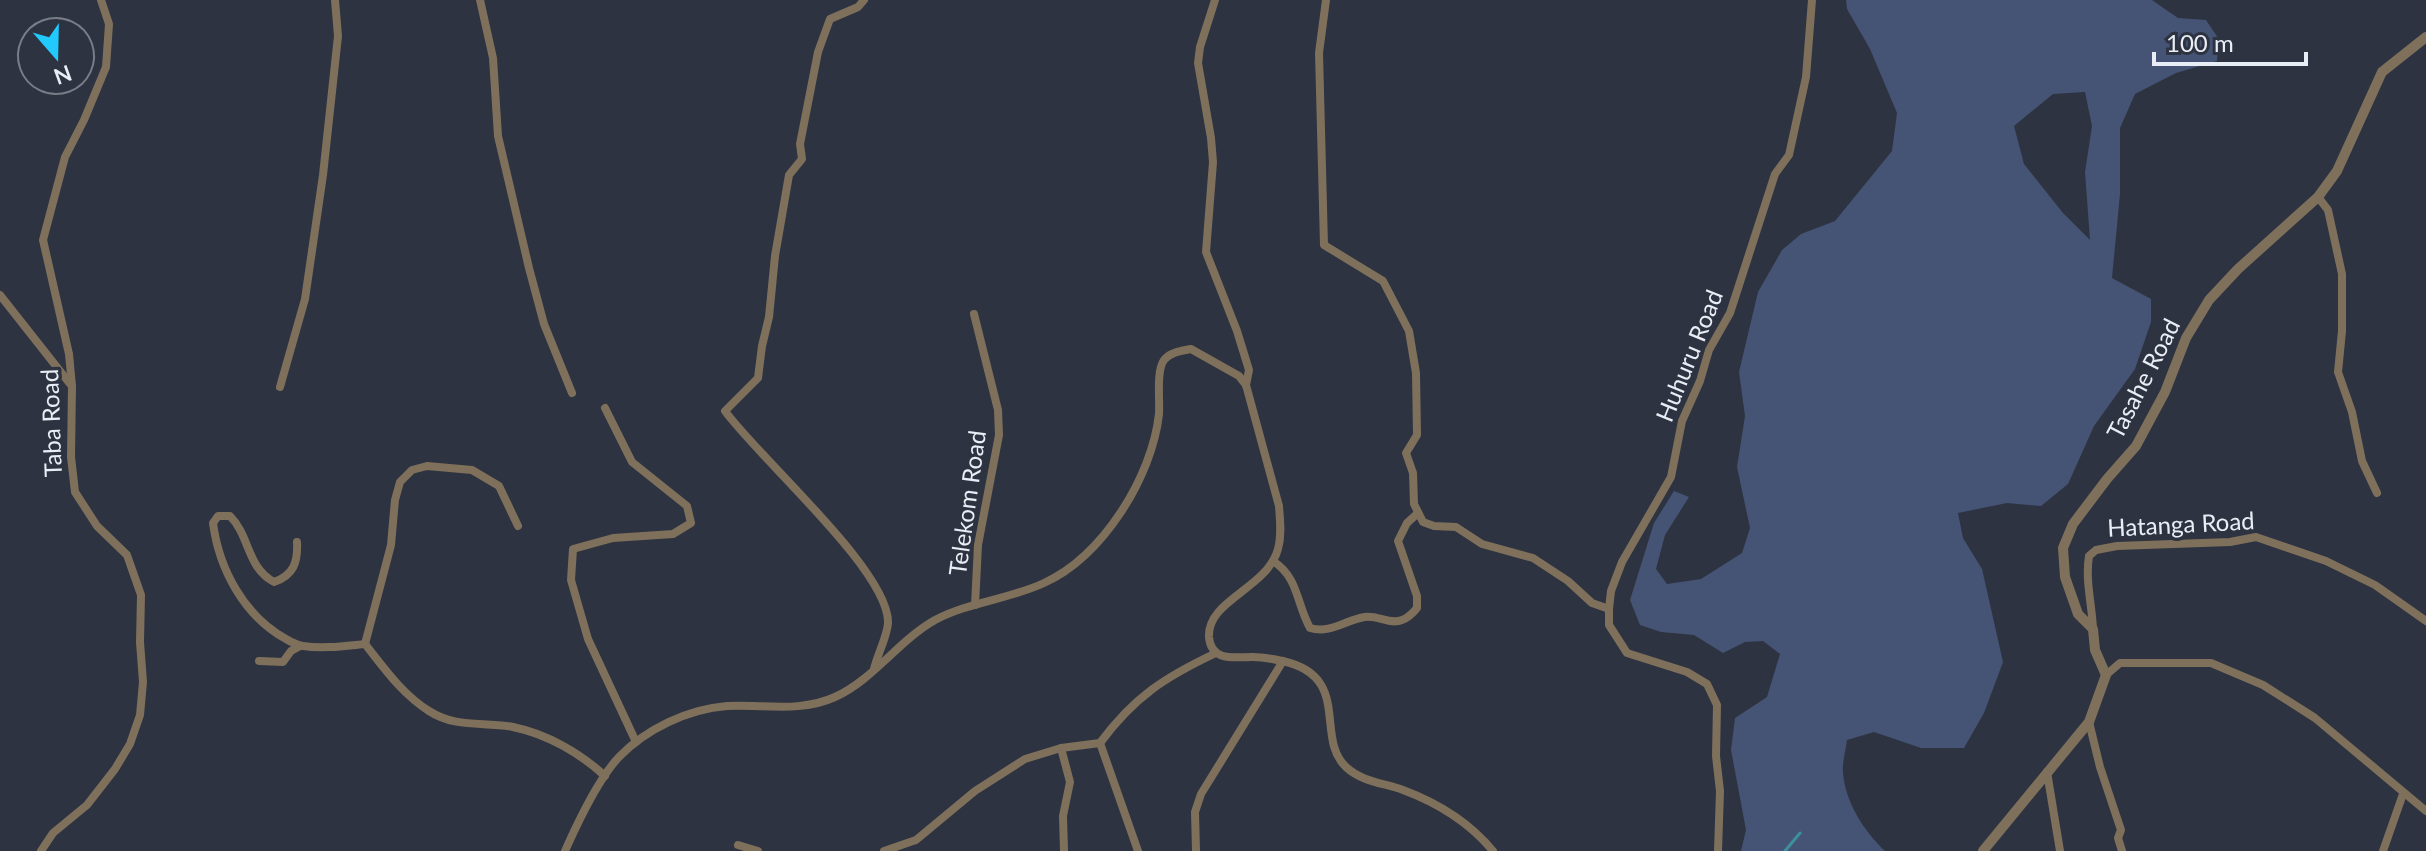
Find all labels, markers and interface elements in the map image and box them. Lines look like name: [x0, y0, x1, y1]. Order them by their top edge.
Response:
north arrow: [16, 16, 96, 96]
scale bar: [2154, 16, 2306, 66]
text: 100 m: [2166, 28, 2234, 57]
text: N: [50, 60, 76, 91]
street label: Huhuru Road: [1649, 285, 1728, 426]
street label: Tasahe Road: [2100, 313, 2185, 443]
street label: Taba Road: [34, 369, 67, 478]
street label: Telekom Road: [942, 428, 991, 577]
street label: Hatanga Road: [2107, 505, 2255, 542]

